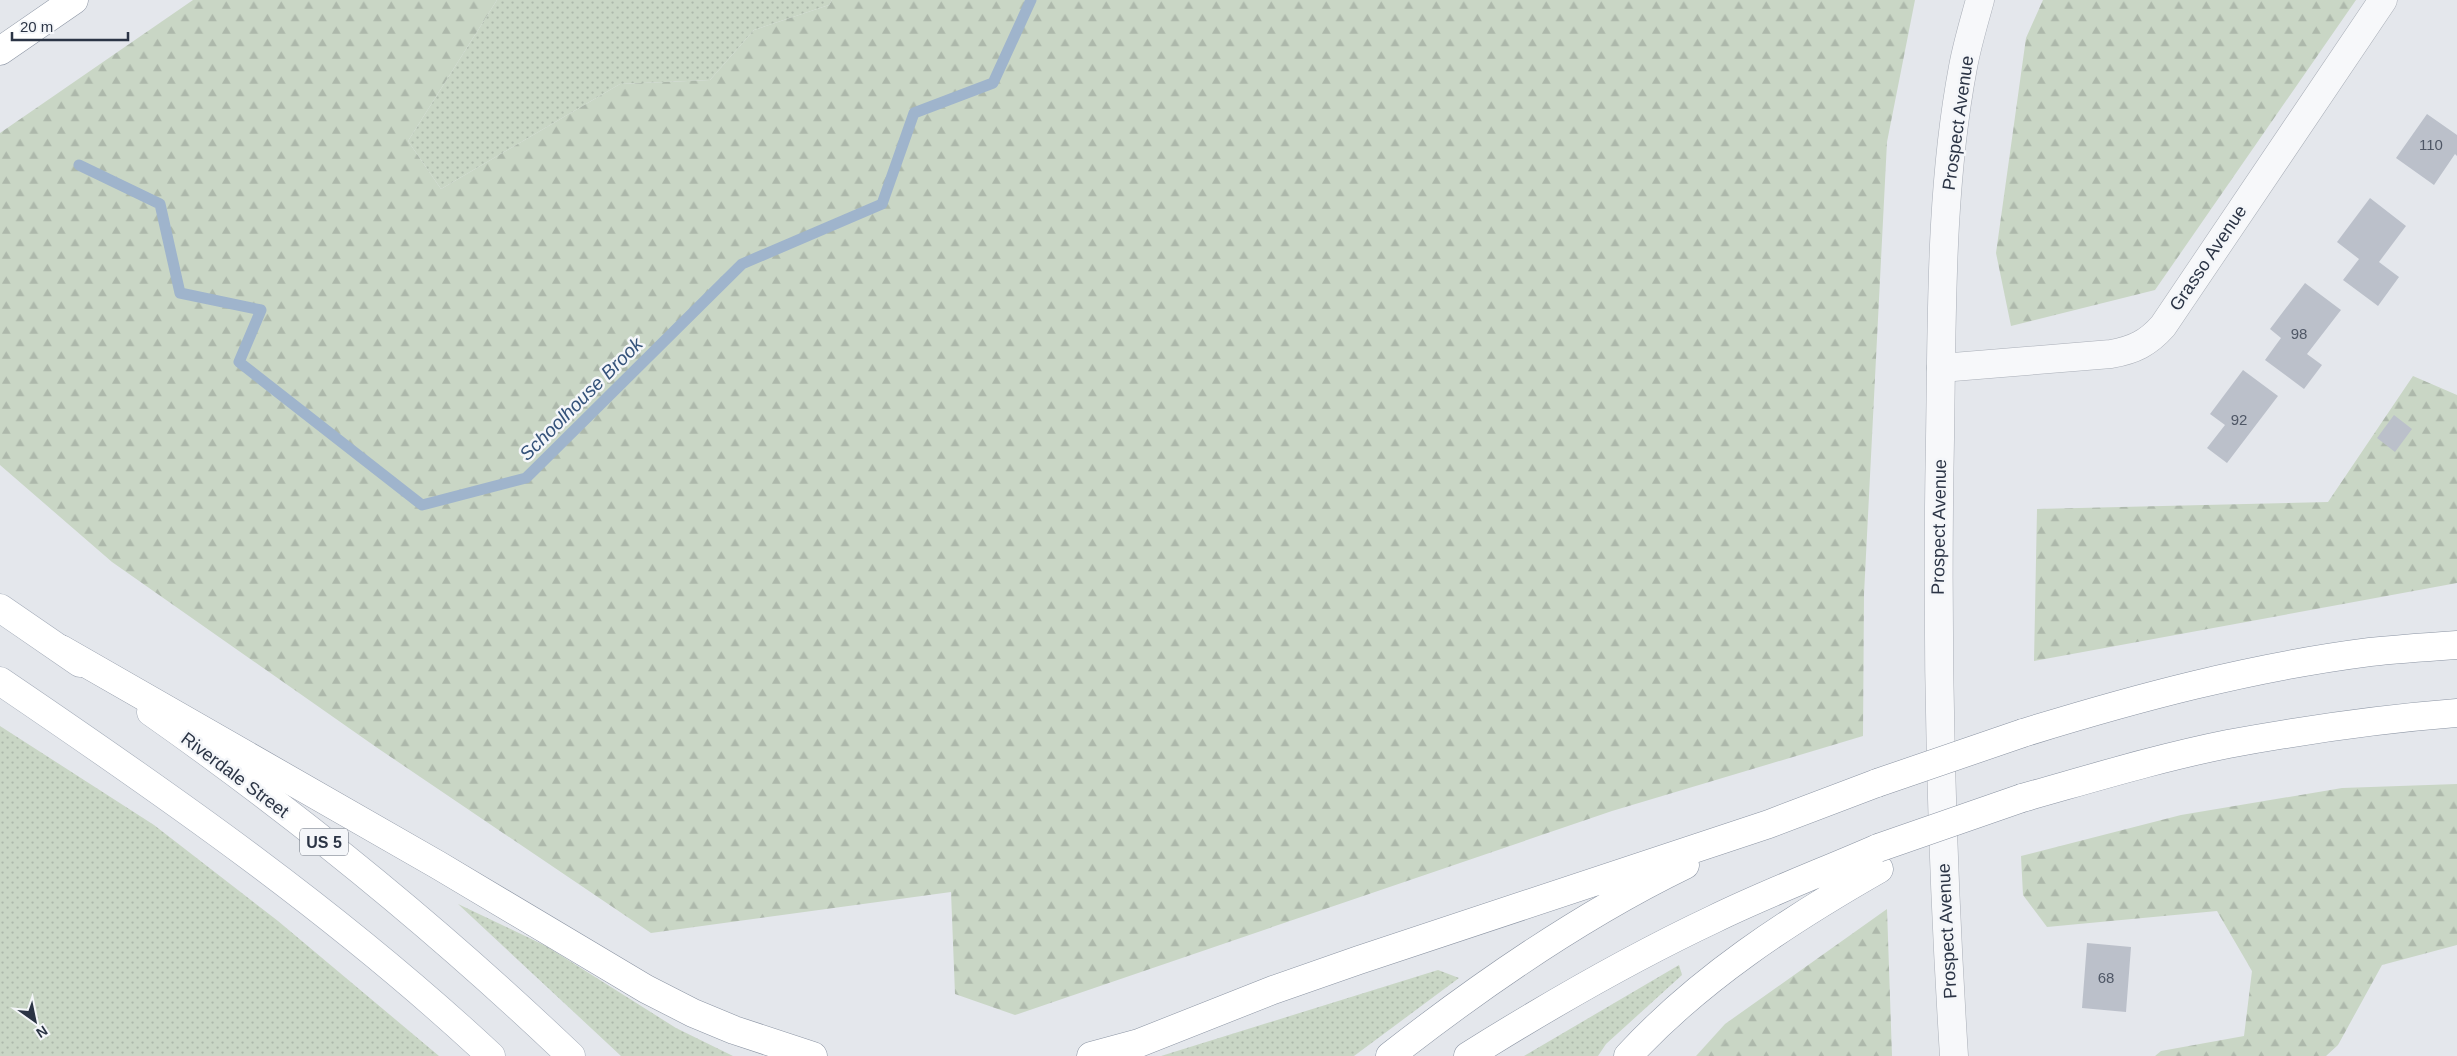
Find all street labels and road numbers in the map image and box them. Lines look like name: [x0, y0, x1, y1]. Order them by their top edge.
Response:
street label: Prospect Avenue: [1939, 54, 1977, 192]
street label: Grasso Avenue: [2165, 202, 2251, 314]
street label: Prospect Avenue: [1928, 459, 1950, 595]
street label: Riverdale Street: [177, 728, 293, 822]
road number: US 5: [300, 829, 348, 856]
street label: Prospect Avenue: [1933, 863, 1961, 999]

